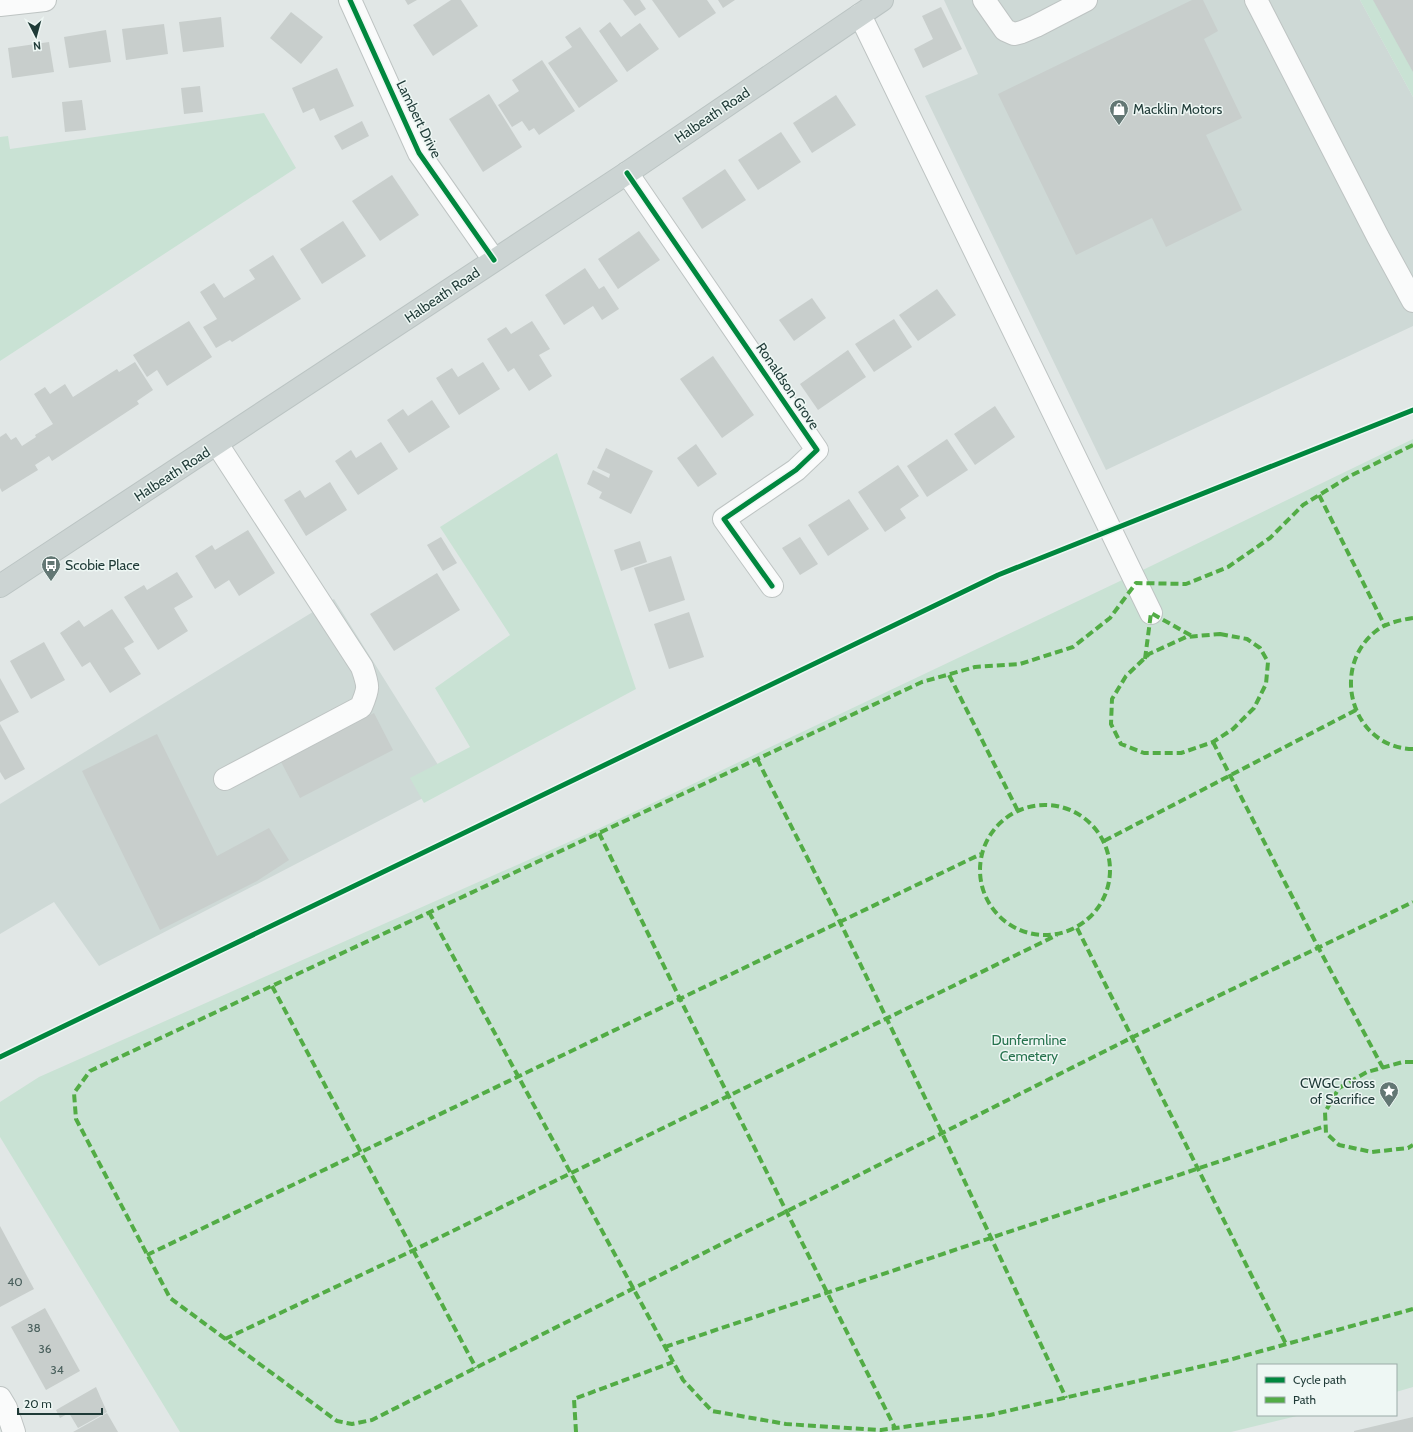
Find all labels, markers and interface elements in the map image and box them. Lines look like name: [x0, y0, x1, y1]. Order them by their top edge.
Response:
north arrow: [16, 16, 56, 56]
text: N: [32, 39, 42, 53]
street label: Lambert Drive: [392, 77, 446, 161]
street label: Halbeath Road: [671, 83, 753, 147]
shop icon: Macklin Motors: [1108, 98, 1130, 126]
place label: Macklin Motors: [1133, 100, 1222, 118]
street label: Halbeath Road: [401, 263, 483, 327]
street label: Ronaldson Grove: [752, 339, 824, 433]
street label: Halbeath Road: [131, 443, 213, 505]
bus stop icon: Scobie Place: [40, 554, 62, 582]
place label: Scobie Place: [65, 556, 140, 574]
park label: Dunfermline Cemetery: [992, 1031, 1066, 1065]
place label: CWGC Cross of Sacrifice: [1300, 1074, 1375, 1108]
place icon: CWGC Cross of Sacrifice: [1378, 1080, 1400, 1108]
house number: 40: [7, 1274, 23, 1289]
house number: 38: [27, 1320, 41, 1335]
house number: 36: [38, 1341, 52, 1356]
house number: 34: [50, 1362, 64, 1377]
legend: [1257, 1364, 1397, 1416]
text: Cycle path: [1293, 1372, 1346, 1387]
scale bar: [18, 1390, 102, 1416]
text: Path: [1293, 1392, 1316, 1407]
text: 20 m: [24, 1396, 52, 1411]

